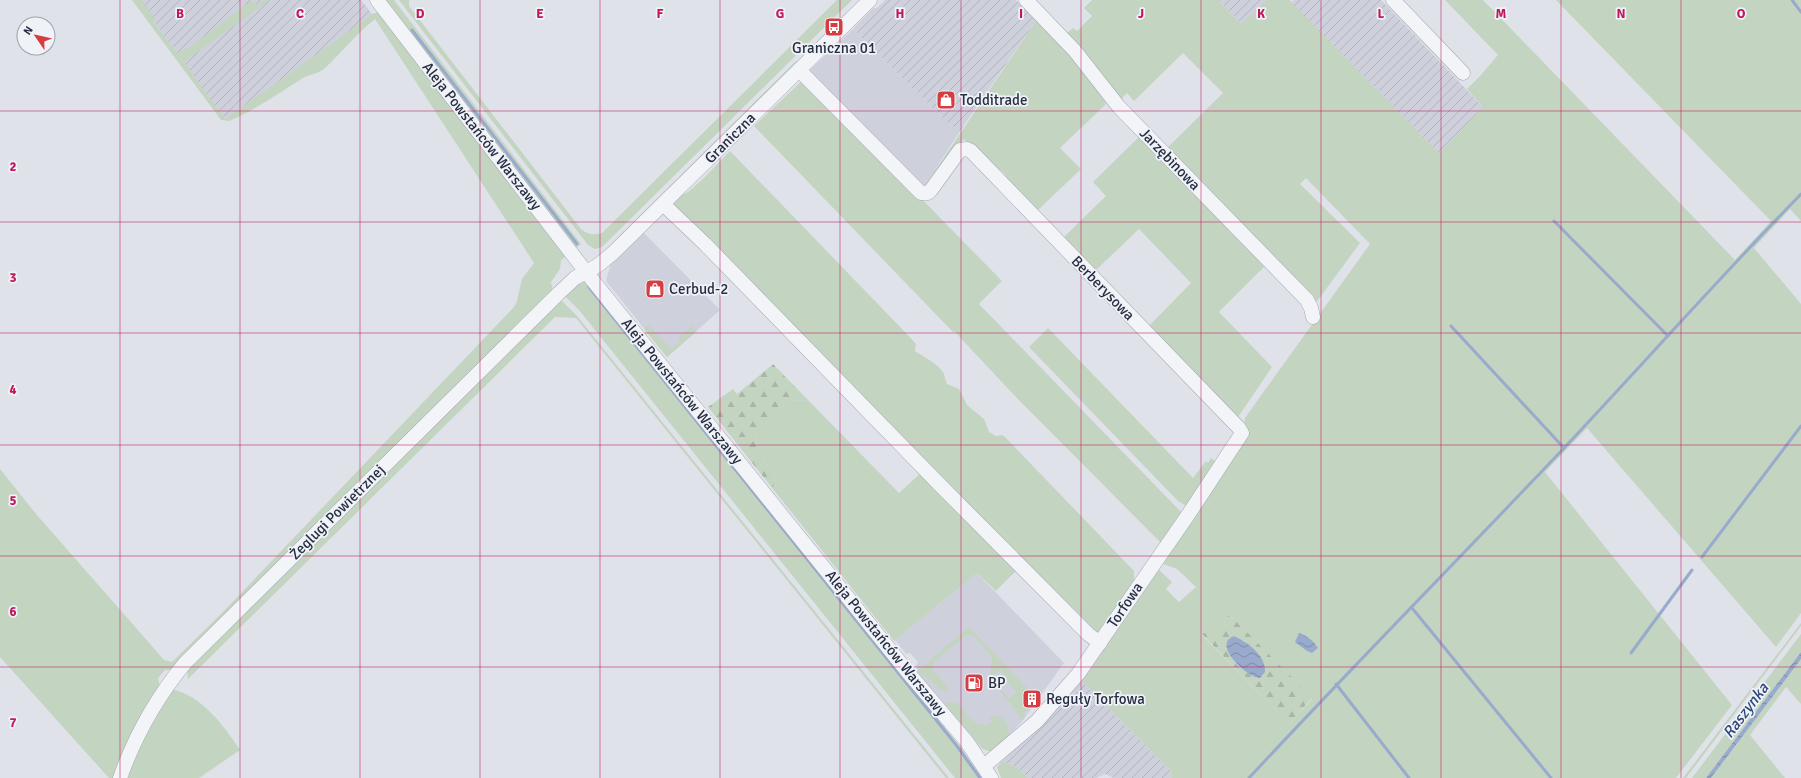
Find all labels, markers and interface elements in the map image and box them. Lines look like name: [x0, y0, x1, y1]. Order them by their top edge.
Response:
text: B: [176, 6, 184, 22]
text: C: [296, 6, 304, 22]
text: D: [416, 6, 425, 22]
text: E: [536, 6, 544, 22]
text: F: [657, 6, 664, 22]
text: G: [776, 6, 784, 22]
text: H: [896, 6, 904, 22]
text: I: [1019, 6, 1023, 22]
text: J: [1138, 6, 1144, 22]
text: K: [1257, 6, 1265, 22]
text: L: [1378, 6, 1385, 22]
text: M: [1496, 6, 1507, 22]
text: N: [1616, 6, 1626, 22]
text: O: [1737, 6, 1746, 22]
north arrow: [16, 16, 56, 56]
bus stop icon: Graniczna 01: [823, 16, 845, 38]
text: N: [21, 24, 36, 37]
place label: Graniczna 01: [792, 39, 876, 57]
street label: Aleja Powstańców Warszawy: [419, 58, 545, 214]
shop icon: Todditrade: [935, 89, 957, 111]
place label: Todditrade: [960, 91, 1027, 109]
street label: Graniczna: [701, 109, 759, 167]
street label: Jarzębinowa: [1136, 124, 1204, 194]
text: 2: [9, 159, 17, 175]
street label: Berberysowa: [1068, 252, 1138, 324]
text: 3: [9, 270, 17, 286]
shop icon: Cerbud-2: [644, 278, 666, 300]
place label: Cerbud-2: [669, 280, 728, 298]
street label: Aleja Powstańców Warszawy: [618, 314, 746, 468]
text: 4: [9, 382, 17, 398]
street label: Żeglugi Powietrznej: [286, 461, 388, 563]
text: 5: [9, 493, 17, 509]
street label: Aleja Powstańców Warszawy: [822, 566, 950, 720]
street label: Torfowa: [1103, 579, 1147, 631]
text: 6: [9, 604, 17, 620]
fuel station icon: BP: [963, 672, 985, 694]
place label: BP: [988, 674, 1006, 692]
water label: Raszynka: [1719, 678, 1774, 742]
building icon: Reguły Torfowa: [1021, 688, 1043, 710]
place label: Reguły Torfowa: [1046, 690, 1145, 708]
text: 7: [9, 715, 17, 731]

